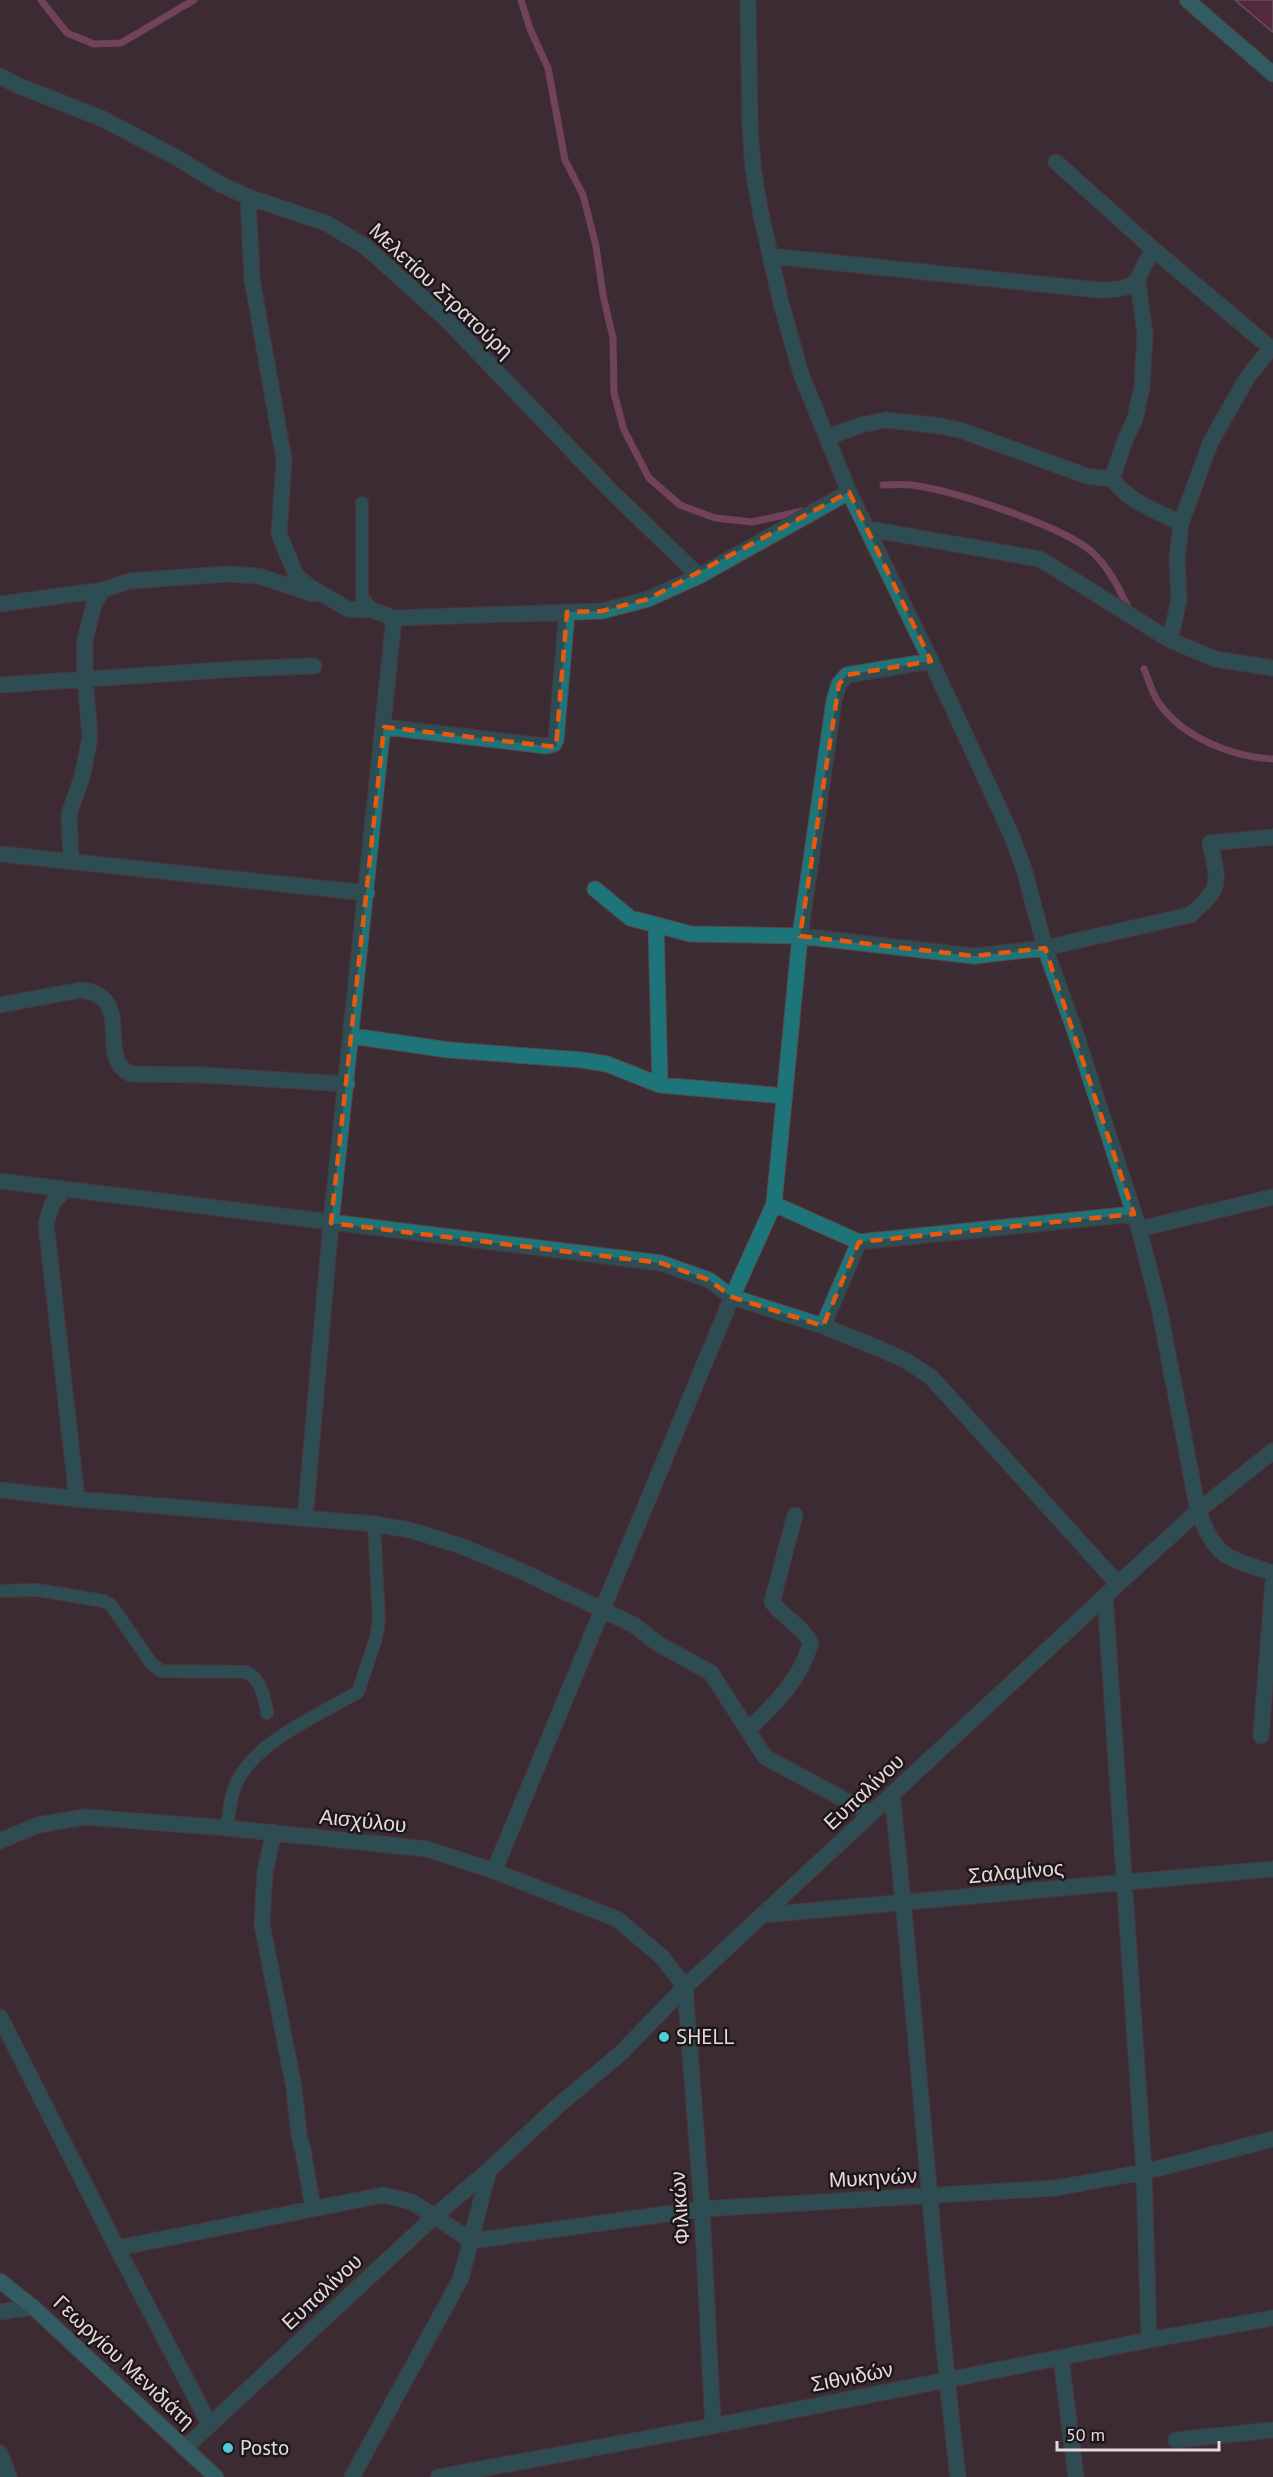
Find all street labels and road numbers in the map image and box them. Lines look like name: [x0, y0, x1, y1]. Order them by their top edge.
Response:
street label: Μελετίου Στρατούρη: [364, 217, 519, 364]
street label: Ευπαλίνου: [818, 1748, 910, 1836]
street label: Αισχύλου: [318, 1803, 408, 1839]
street label: Σαλαμίνος: [967, 1854, 1065, 1889]
street label: Μυκηνών: [828, 2162, 918, 2193]
street label: Φιλικών: [663, 2170, 696, 2246]
street label: Ευπαλίνου: [276, 2248, 368, 2336]
street label: Γεωργίου Μενιδιάτη: [48, 2289, 201, 2434]
street label: Σιθνιδών: [809, 2355, 895, 2398]

